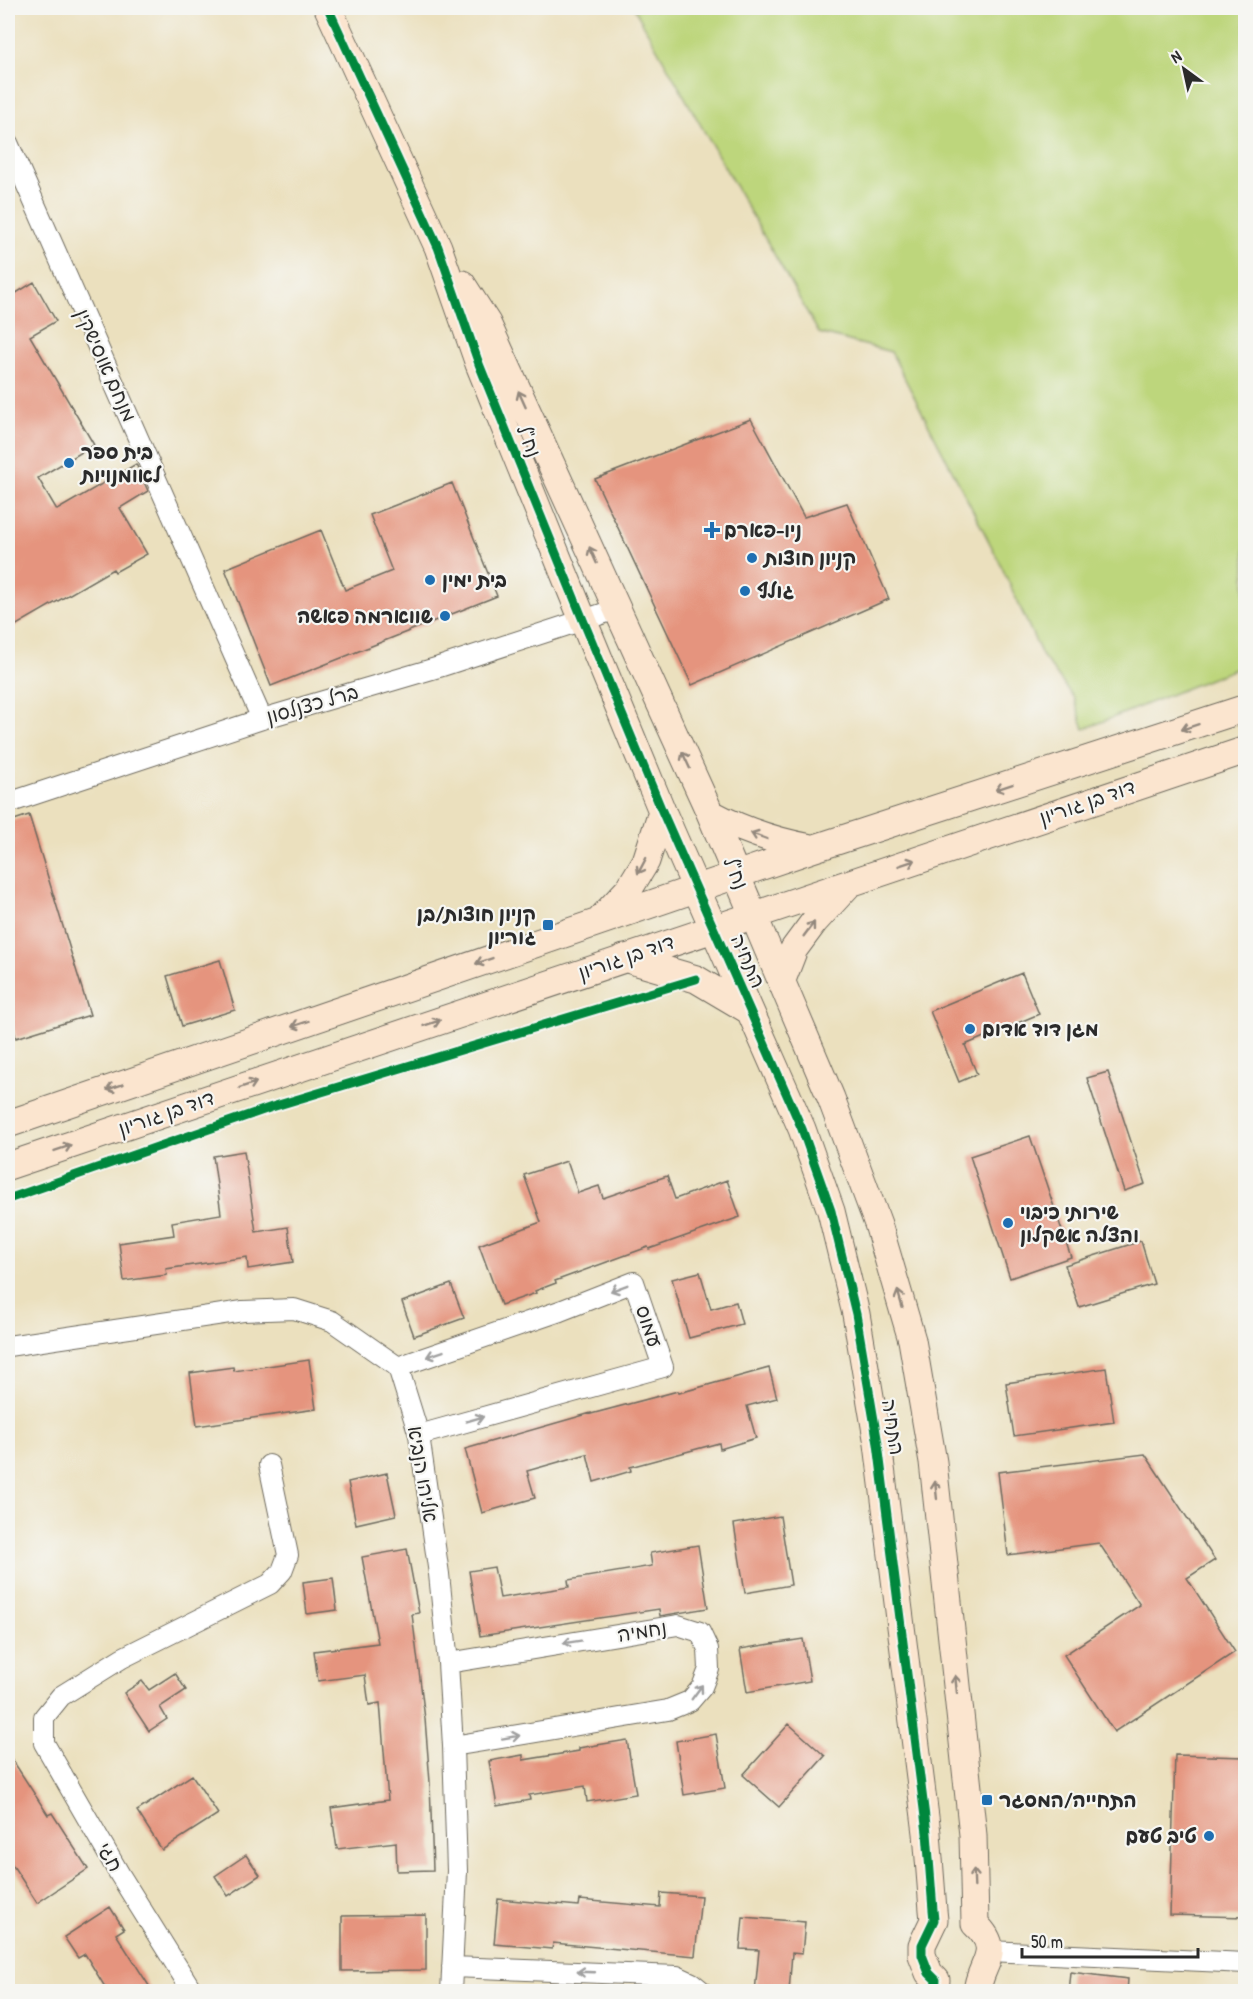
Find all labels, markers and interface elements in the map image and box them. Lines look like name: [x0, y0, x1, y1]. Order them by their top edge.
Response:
north arrow: [1154, 39, 1214, 99]
text: N: [1166, 45, 1186, 68]
street label: מנחם אוסישקין: [69, 304, 143, 426]
one-way arrow: [515, 391, 527, 409]
street label: נח"ל: [511, 420, 548, 461]
place label: בית ספר לאומנויות: [79, 438, 162, 488]
marker: בית ספר לאומנויות: [62, 456, 76, 470]
place label: ניו-פארם: [724, 516, 802, 543]
marker: ניו-פארם: [705, 523, 719, 537]
place label: קניון חוצות: [762, 544, 856, 571]
one-way arrow: [586, 547, 598, 565]
marker: קניון חוצות: [745, 551, 759, 565]
place label: בית ימין: [442, 566, 507, 593]
marker: בית ימין: [423, 573, 437, 587]
place label: גולף: [757, 577, 794, 604]
marker: גולף: [738, 584, 752, 598]
place label: שווארמה פאשה: [297, 602, 433, 629]
marker: שווארמה פאשה: [438, 609, 452, 623]
street label: ברל כצנלסון: [263, 677, 361, 730]
one-way arrow: [1181, 722, 1200, 733]
one-way arrow: [680, 751, 691, 769]
street label: דוד בן גוריון: [1035, 772, 1139, 831]
one-way arrow: [995, 782, 1014, 793]
one-way arrow: [750, 829, 769, 840]
street label: נח"ל: [718, 852, 755, 893]
one-way arrow: [897, 856, 916, 867]
one-way arrow: [636, 857, 648, 874]
place label: קניון חוצות/בן גוריון: [417, 900, 536, 950]
marker: קניון חוצות/בן גוריון: [541, 918, 555, 932]
one-way arrow: [802, 921, 815, 937]
street label: דוד בן גוריון: [574, 927, 678, 986]
street label: התחיה: [725, 930, 772, 992]
one-way arrow: [475, 957, 494, 968]
place label: מגן דוד אדום: [982, 1015, 1099, 1042]
one-way arrow: [422, 1016, 441, 1027]
one-way arrow: [291, 1020, 310, 1031]
marker: מגן דוד אדום: [963, 1022, 977, 1036]
one-way arrow: [238, 1079, 257, 1090]
one-way arrow: [106, 1083, 125, 1094]
street label: דוד בן גוריון: [114, 1083, 218, 1142]
one-way arrow: [53, 1141, 72, 1152]
place label: שירותי כיבוי והצלה אשקלון: [1020, 1198, 1139, 1248]
marker: שירותי כיבוי והצלה אשקלון: [1001, 1216, 1015, 1230]
one-way arrow: [610, 1283, 629, 1294]
one-way arrow: [894, 1290, 905, 1309]
street label: עמוס: [630, 1301, 669, 1351]
one-way arrow: [427, 1349, 445, 1360]
street label: התחיה: [876, 1397, 911, 1457]
one-way arrow: [466, 1413, 485, 1424]
street label: אליהו הנביא: [402, 1424, 445, 1524]
one-way arrow: [930, 1481, 941, 1501]
street label: נחמיה: [615, 1613, 669, 1648]
one-way arrow: [562, 1637, 582, 1648]
one-way arrow: [951, 1675, 962, 1694]
one-way arrow: [691, 1684, 703, 1700]
one-way arrow: [500, 1731, 520, 1742]
place label: התחייה/המסגר: [999, 1786, 1137, 1813]
marker: התחייה/המסגר: [980, 1793, 994, 1807]
place label: טיב טעם: [1125, 1822, 1197, 1849]
marker: טיב טעם: [1202, 1829, 1216, 1843]
street label: חגי: [91, 1837, 130, 1876]
one-way arrow: [968, 1869, 980, 1889]
scale bar: [1022, 1921, 1198, 1959]
text: 50 m: [1031, 1929, 1063, 1954]
one-way arrow: [576, 1967, 596, 1978]

